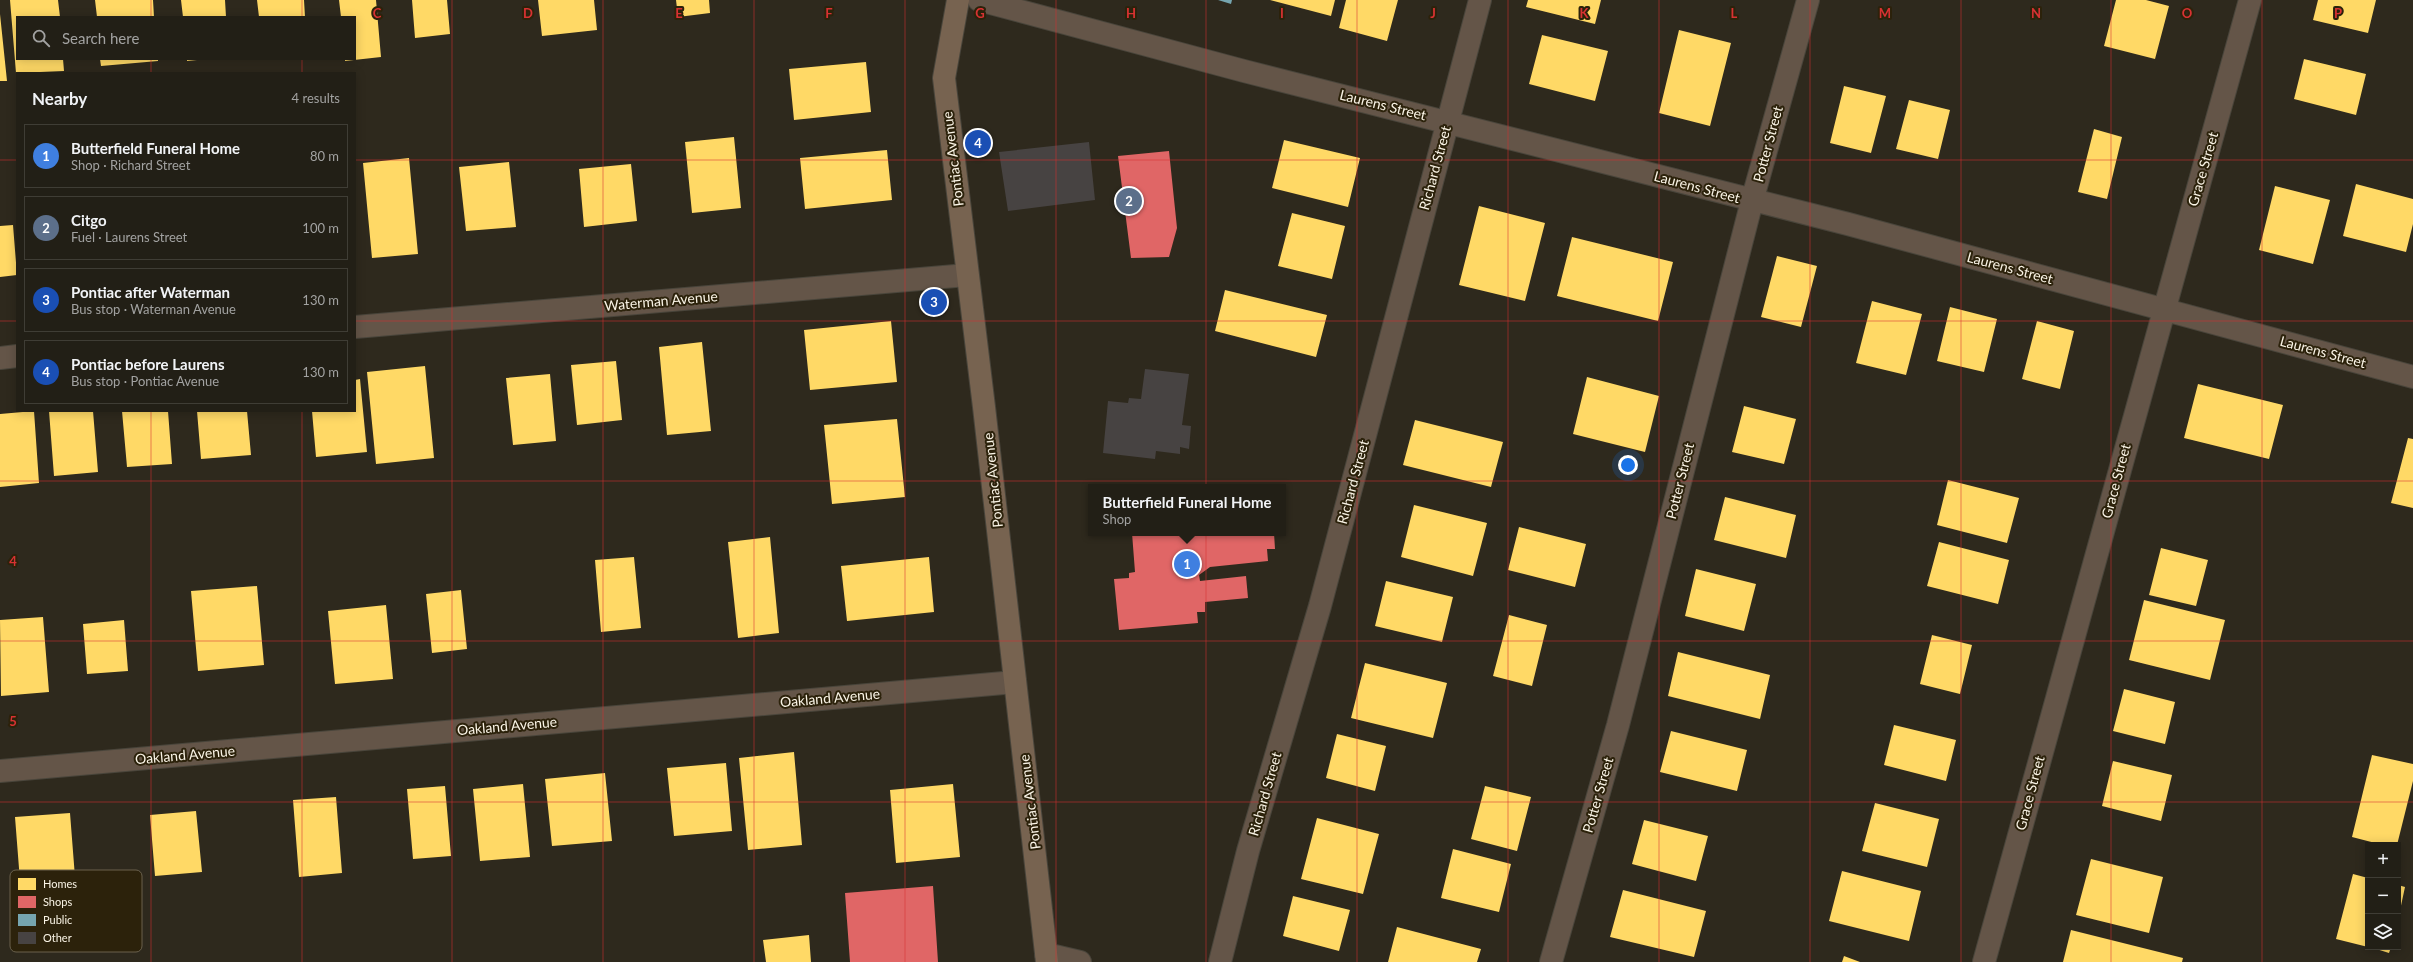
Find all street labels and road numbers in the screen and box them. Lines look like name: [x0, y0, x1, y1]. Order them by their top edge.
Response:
street label: Laurens Street: [1338, 86, 1428, 123]
street label: Potter Street: [1749, 104, 1786, 184]
street label: Pontiac Avenue: [938, 111, 967, 207]
street label: Richard Street: [1415, 124, 1454, 212]
street label: Grace Street: [2184, 130, 2221, 208]
street label: Laurens Street: [1652, 167, 1742, 206]
street label: Laurens Street: [1965, 248, 2055, 287]
street label: Waterman Avenue: [604, 287, 718, 314]
street label: Laurens Street: [2278, 332, 2368, 371]
street label: Pontiac Avenue: [979, 432, 1006, 528]
street label: Richard Street: [1333, 438, 1372, 526]
street label: Potter Street: [1662, 441, 1697, 521]
street label: Grace Street: [2097, 442, 2134, 520]
street label: Oakland Avenue: [779, 685, 881, 710]
street label: Oakland Avenue: [456, 713, 558, 738]
street label: Oakland Avenue: [134, 742, 236, 767]
street label: Richard Street: [1244, 750, 1285, 838]
street label: Pontiac Avenue: [1015, 754, 1044, 850]
street label: Grace Street: [2011, 754, 2048, 832]
street label: Potter Street: [1579, 755, 1616, 835]

